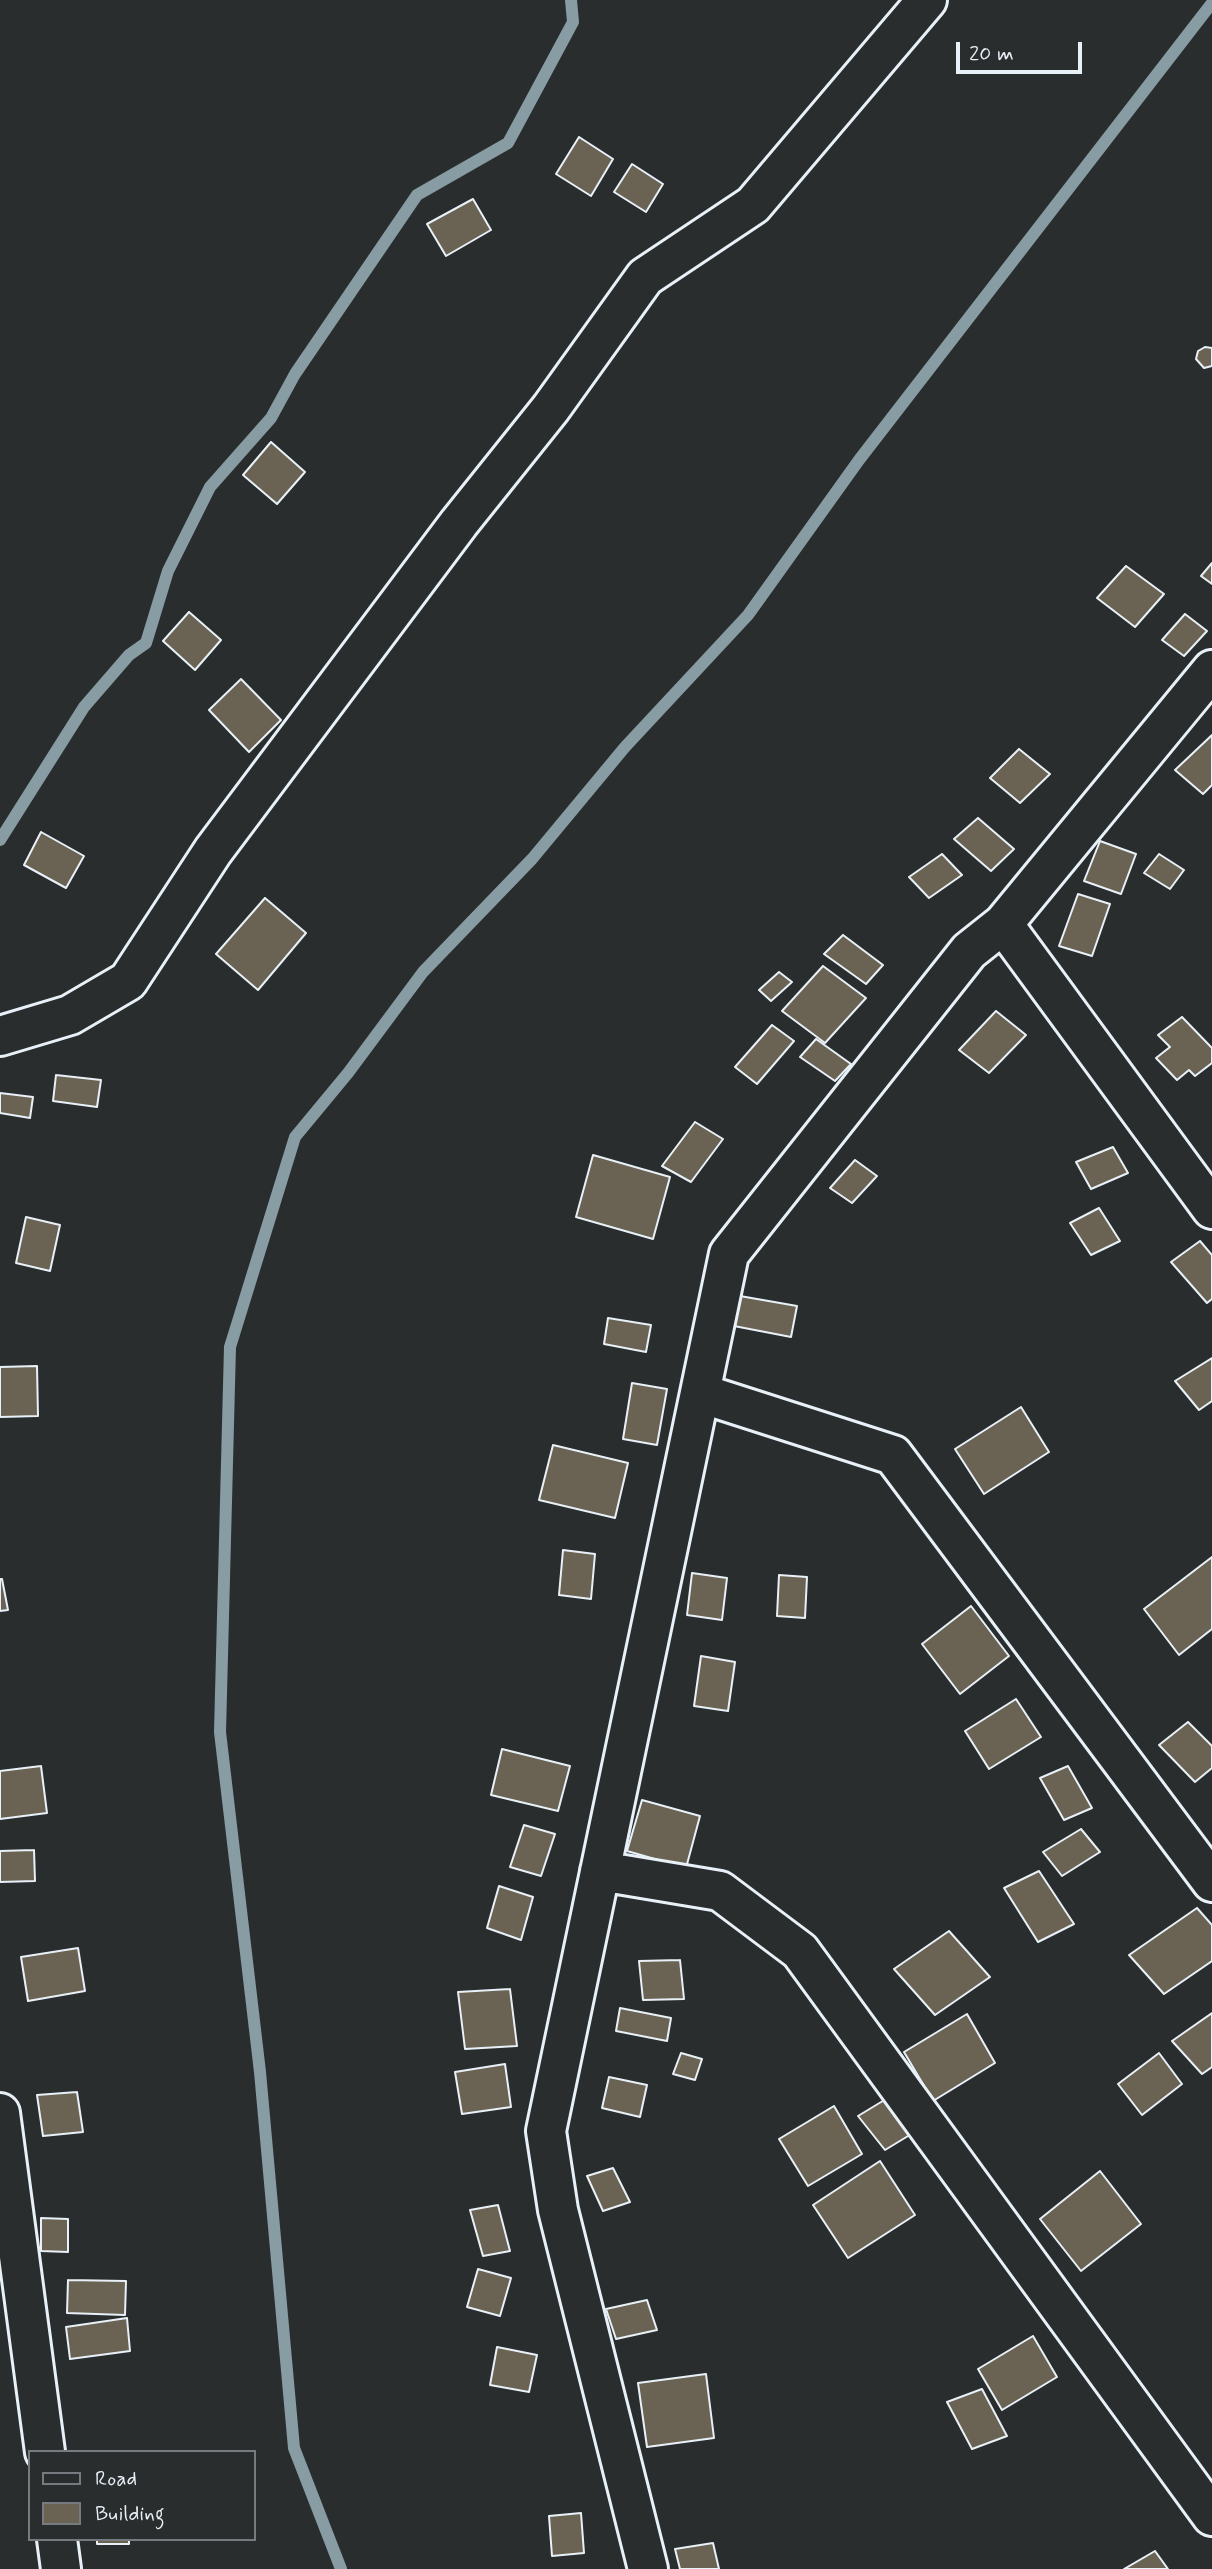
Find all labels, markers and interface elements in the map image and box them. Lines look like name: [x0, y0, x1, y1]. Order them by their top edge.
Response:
scale bar: [960, 28, 1086, 72]
text: 20 m: [969, 40, 1014, 68]
legend: [28, 2450, 256, 2541]
text: Road: [95, 2465, 137, 2493]
text: Building: [95, 2500, 165, 2528]

